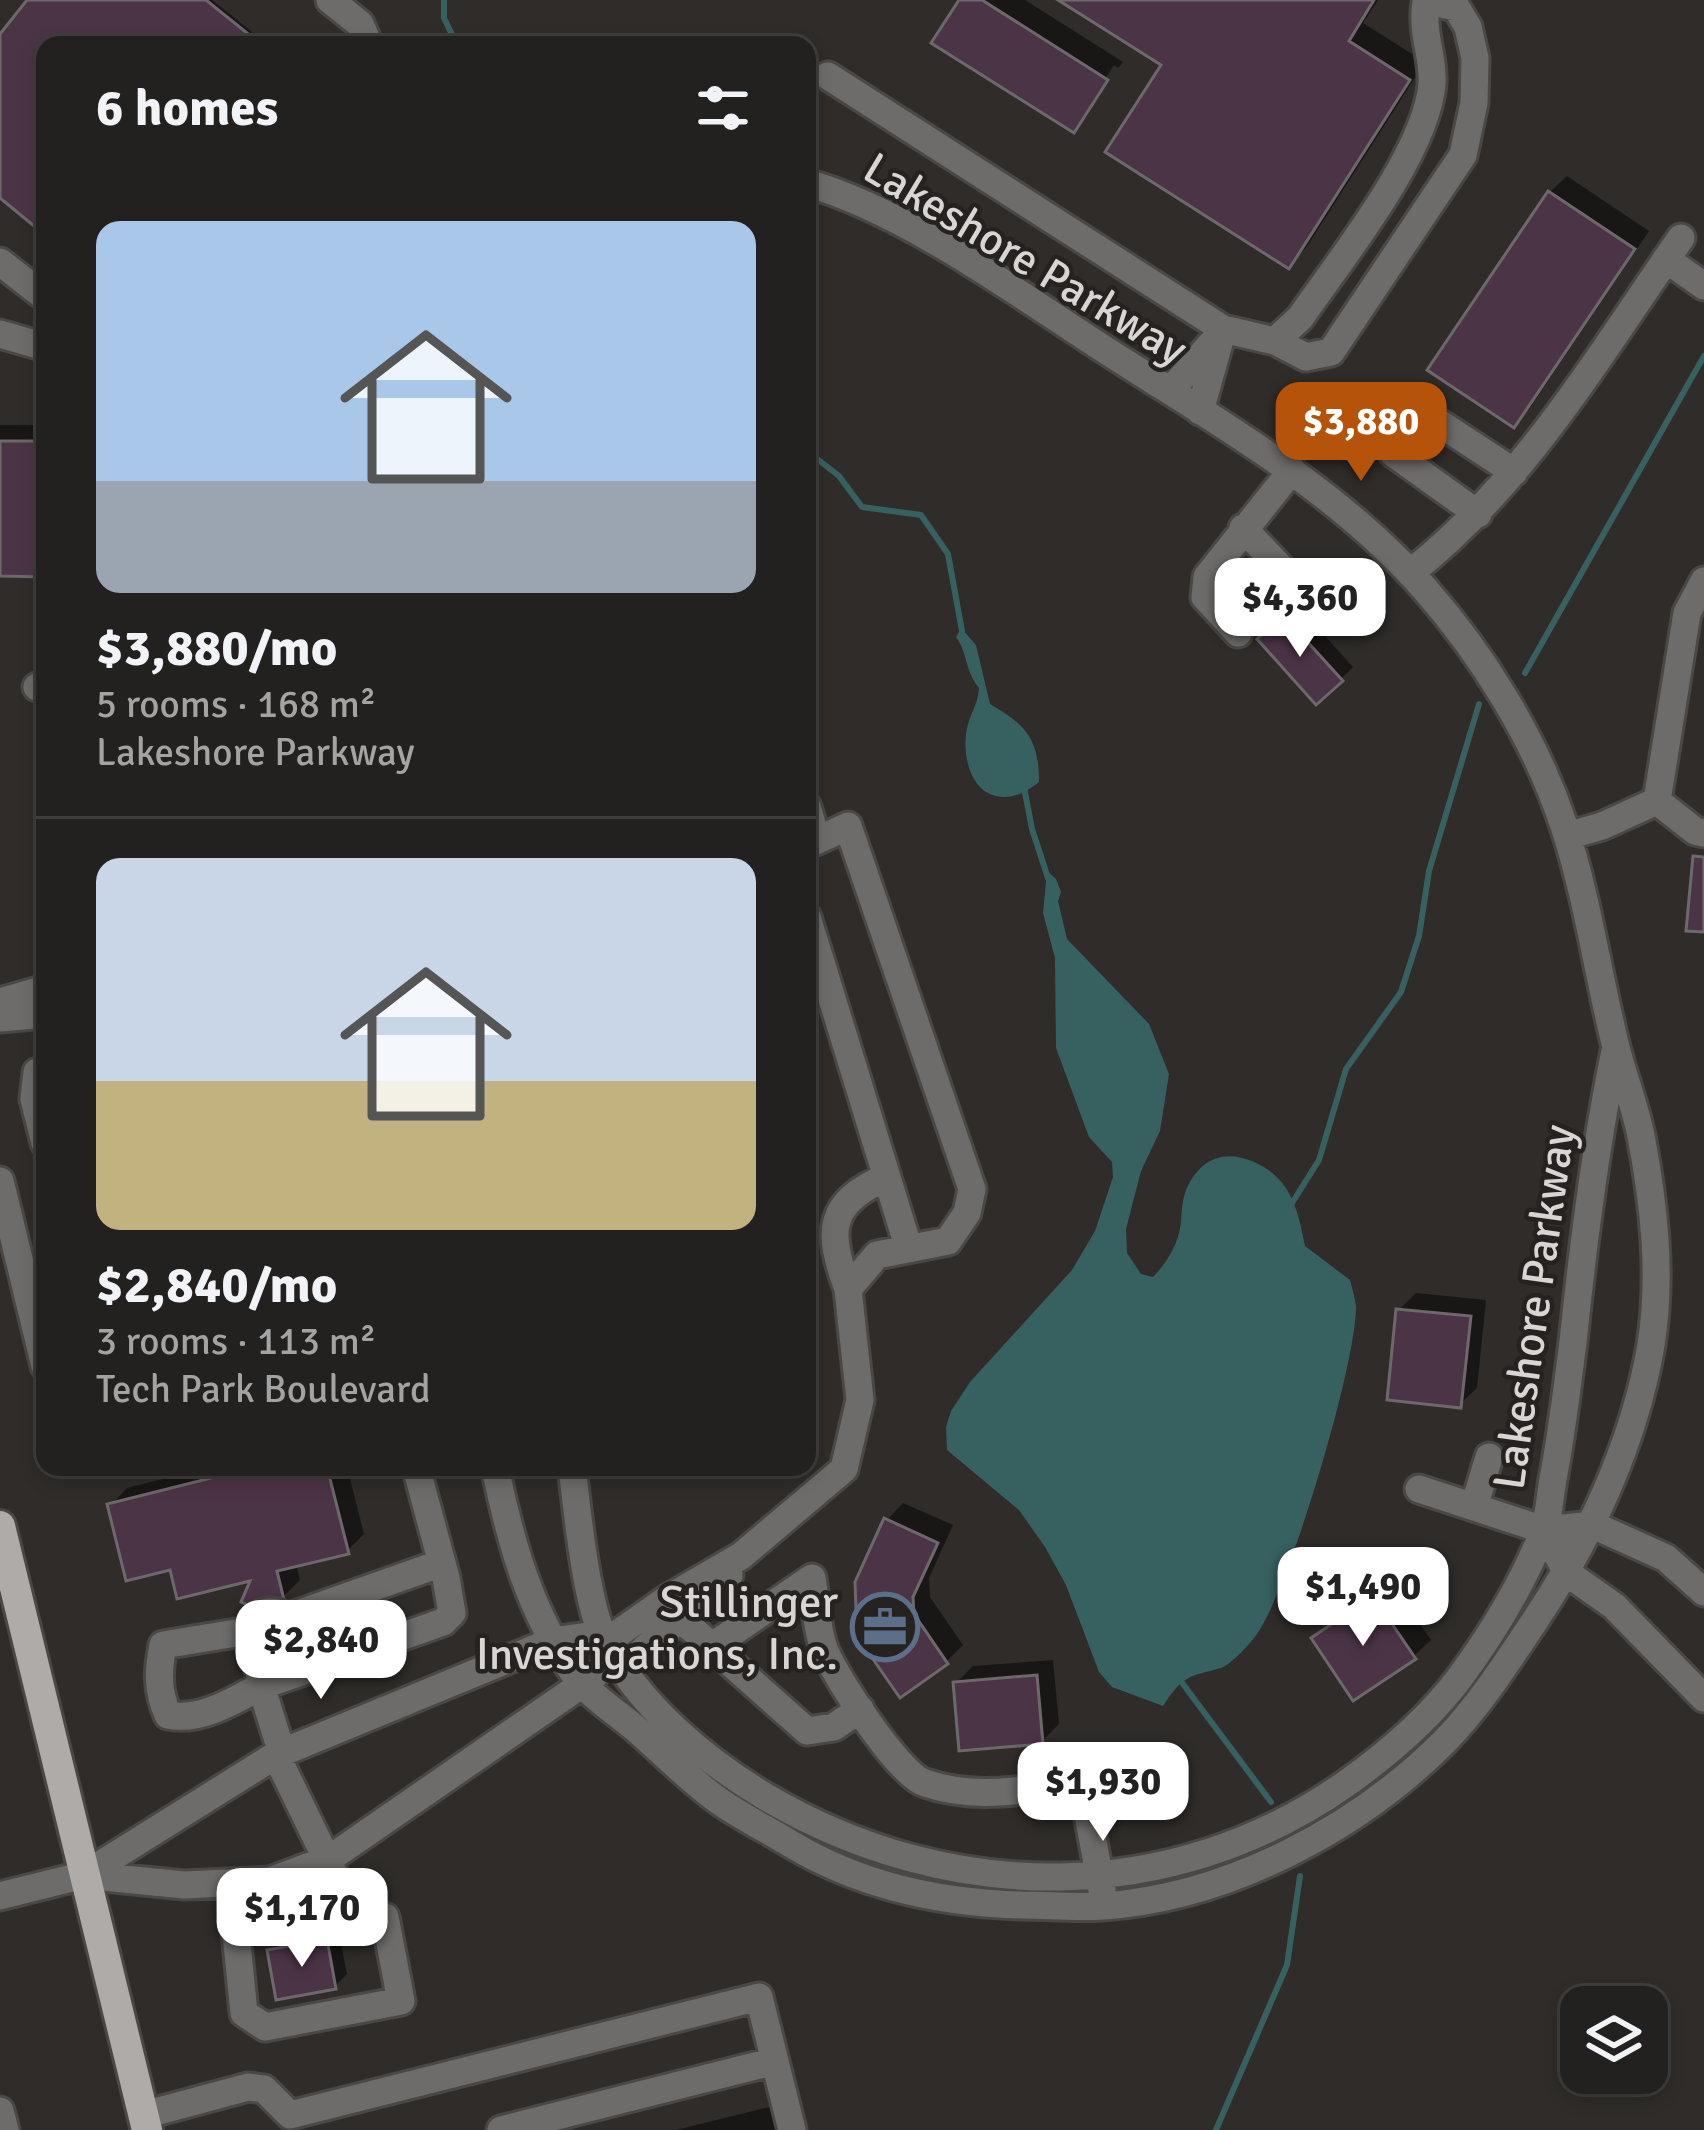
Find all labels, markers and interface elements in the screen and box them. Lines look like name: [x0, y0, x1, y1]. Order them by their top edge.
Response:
icon: filters: [690, 75, 756, 141]
text: 6 homes: [96, 77, 278, 140]
street label: Lakeshore Parkway: [854, 141, 1197, 378]
icon: home: [318, 299, 534, 515]
pin: $3,880: [1263, 382, 1459, 484]
text: $3,880: [1303, 397, 1419, 445]
pin: $4,360: [1202, 558, 1398, 660]
text: $4,360: [1242, 573, 1358, 621]
text: $3,880/mo: [96, 617, 337, 680]
text: 5 rooms · 168 m²: [96, 680, 376, 728]
text: Lakeshore Parkway: [96, 728, 415, 776]
icon: home: [318, 936, 534, 1152]
street label: Lakeshore Parkway: [1482, 1121, 1587, 1493]
text: $2,840/mo: [96, 1254, 337, 1317]
text: 3 rooms · 113 m²: [96, 1317, 376, 1365]
text: Tech Park Boulevard: [96, 1365, 431, 1413]
pin: $1,490: [1265, 1547, 1461, 1649]
text: $1,490: [1305, 1562, 1421, 1610]
place label: Stillinger Investigations, Inc.: [476, 1575, 838, 1682]
office icon: Stillinger Investigations, Inc.: [850, 1592, 920, 1662]
pin: $2,840: [223, 1600, 419, 1702]
text: $2,840: [263, 1615, 379, 1663]
pin: $1,930: [1005, 1742, 1201, 1844]
text: $1,930: [1045, 1757, 1161, 1805]
pin: $1,170: [204, 1868, 400, 1970]
text: $1,170: [244, 1883, 360, 1931]
map controls: [1560, 1986, 1668, 2094]
button: layers: [1560, 1986, 1668, 2094]

